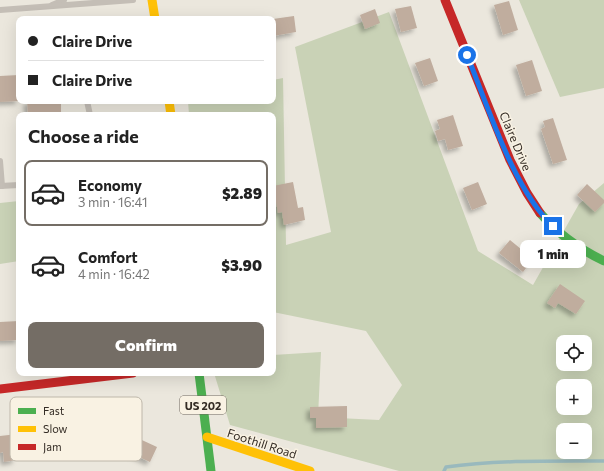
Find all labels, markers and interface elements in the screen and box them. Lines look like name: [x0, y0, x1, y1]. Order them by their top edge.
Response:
text: Claire Drive: [52, 32, 132, 50]
route start: [458, 46, 476, 64]
text: Claire Drive: [52, 71, 132, 89]
street label: Claire Drive: [497, 109, 535, 173]
text: Choose a ride: [28, 125, 139, 147]
icon: car: [30, 175, 66, 211]
text: Economy: [78, 176, 142, 194]
text: $2.89: [222, 184, 262, 202]
text: 3 min · 16:41: [78, 194, 148, 210]
route end: [544, 217, 562, 235]
callout: 1 min: [520, 240, 586, 268]
text: 1 min: [537, 246, 569, 262]
icon: car: [30, 247, 66, 283]
text: Comfort: [78, 248, 138, 266]
text: $3.90: [221, 256, 262, 274]
text: 4 min · 16:42: [78, 266, 150, 282]
button: Confirm: [28, 322, 264, 368]
map controls: [556, 335, 592, 459]
button: locate: [556, 335, 592, 371]
button: +: [556, 379, 592, 415]
road number: US 202: [180, 396, 226, 414]
legend: [10, 397, 142, 461]
text: Fast: [43, 404, 65, 417]
text: Slow: [43, 422, 68, 435]
button: −: [556, 423, 592, 459]
street label: Foothill Road: [226, 425, 299, 461]
text: Jam: [43, 440, 62, 454]

